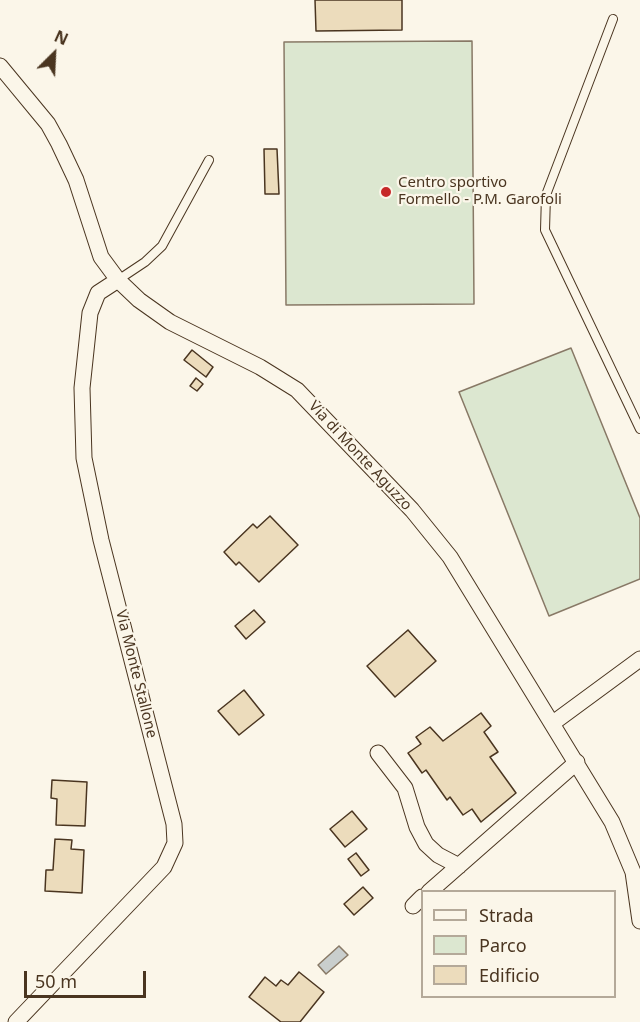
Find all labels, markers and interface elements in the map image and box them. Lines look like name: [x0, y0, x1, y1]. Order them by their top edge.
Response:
north arrow: [24, 24, 84, 84]
text: N: [51, 25, 72, 50]
place label: Centro sportivo Formello - P.M. Garofoli: [398, 174, 562, 209]
marker: Centro sportivo Formello - P.M. Garofoli: [379, 185, 393, 199]
street label: Via di Monte Aguzzo: [305, 398, 415, 514]
street label: Via Monte Stallone: [111, 608, 161, 740]
legend: [421, 890, 616, 998]
text: Strada: [479, 903, 534, 927]
text: Parco: [479, 933, 527, 957]
scale bar: [27, 959, 148, 997]
text: Edificio: [479, 963, 540, 987]
text: 50 m: [35, 969, 77, 993]

